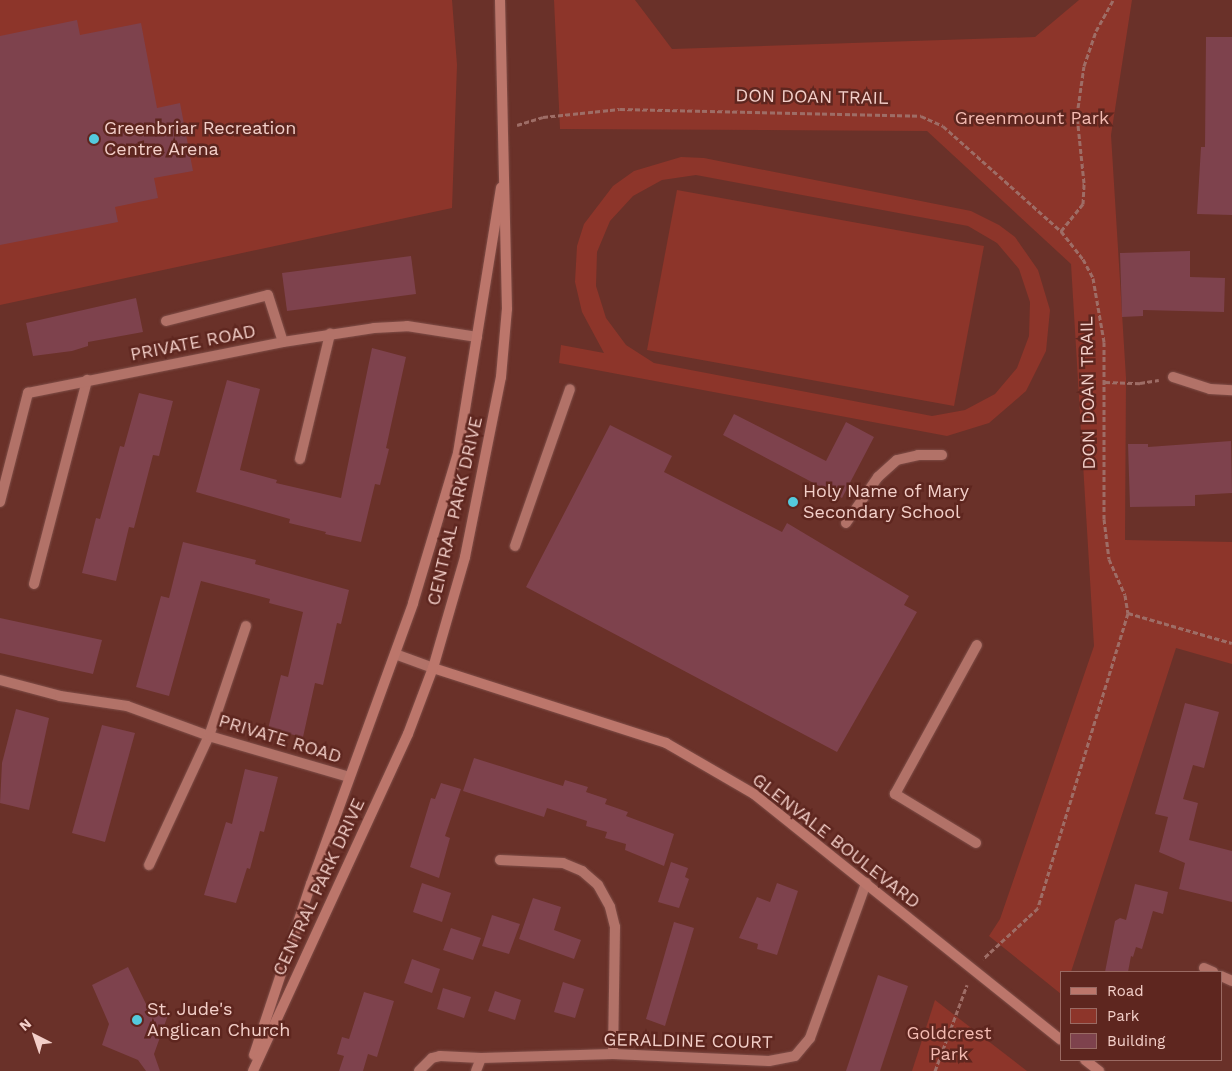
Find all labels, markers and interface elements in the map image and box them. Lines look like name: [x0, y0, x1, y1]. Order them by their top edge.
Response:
street label: DON DOAN TRAIL: [735, 85, 889, 109]
park label: Greenmount Park: [955, 107, 1109, 129]
place label: Greenbriar Recreation Centre Arena: [104, 118, 297, 160]
marker: Greenbriar Recreation Centre Arena: [88, 133, 100, 145]
street label: DON DOAN TRAIL: [1076, 316, 1100, 470]
street label: PRIVATE ROAD: [128, 320, 258, 366]
street label: CENTRAL PARK DRIVE: [423, 414, 487, 608]
place label: Holy Name of Mary Secondary School: [803, 481, 970, 524]
marker: Holy Name of Mary Secondary School: [787, 496, 799, 508]
street label: PRIVATE ROAD: [216, 710, 344, 768]
street label: GLENVALE BOULEVARD: [748, 769, 924, 913]
street label: CENTRAL PARK DRIVE: [268, 795, 370, 979]
legend: [1060, 971, 1222, 1061]
text: Road: [1107, 982, 1144, 1000]
place label: St. Jude's Anglican Church: [147, 999, 290, 1042]
text: Park: [1107, 1007, 1139, 1025]
north arrow: [10, 1011, 60, 1061]
marker: St. Jude's Anglican Church: [131, 1014, 143, 1026]
text: N: [16, 1015, 34, 1034]
park label: Goldcrest Park: [906, 1023, 992, 1066]
street label: GERALDINE COURT: [603, 1029, 773, 1053]
text: Building: [1107, 1032, 1165, 1050]

